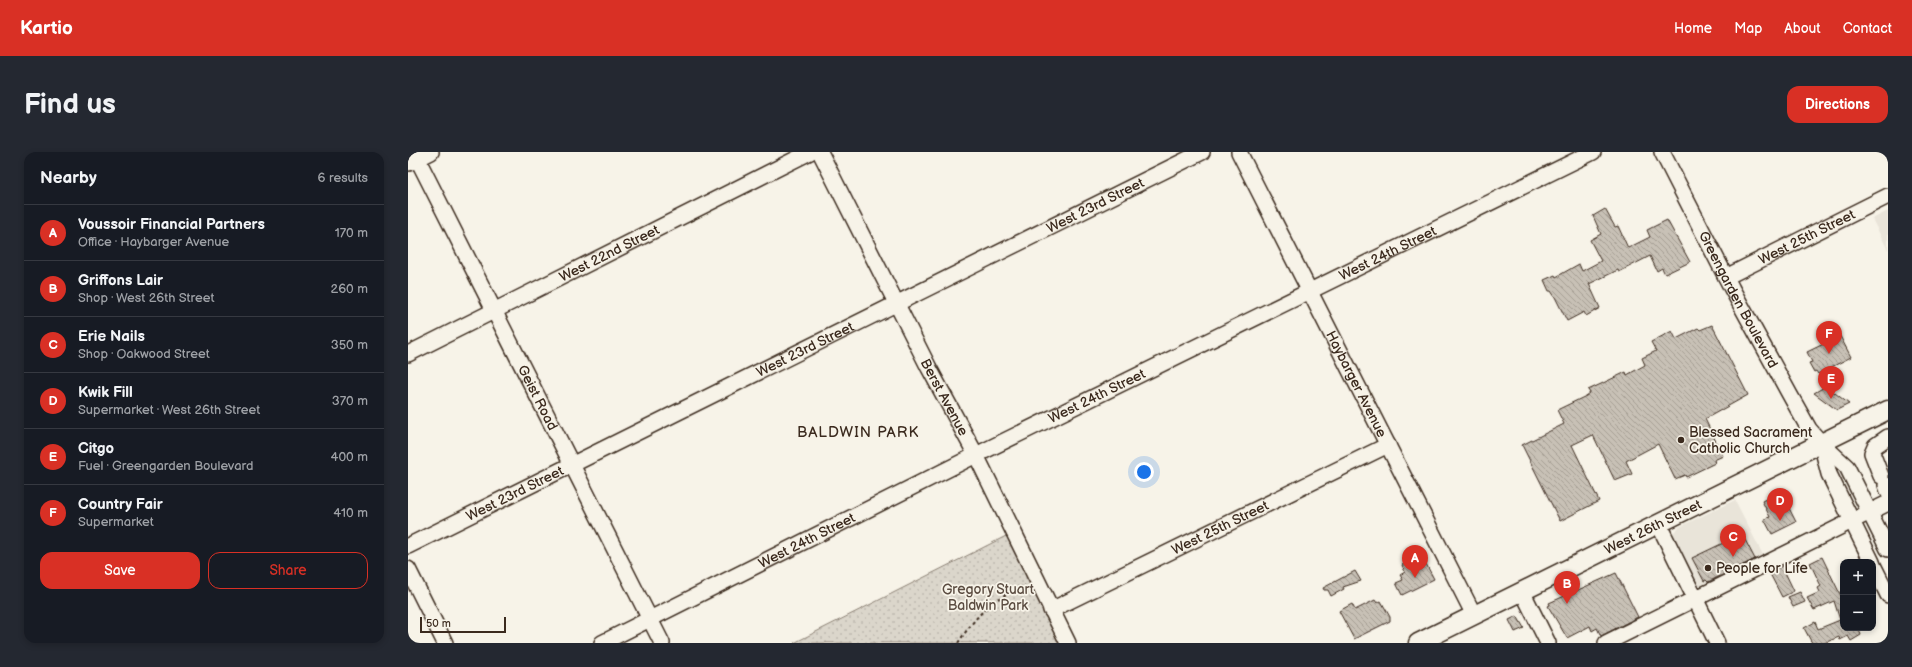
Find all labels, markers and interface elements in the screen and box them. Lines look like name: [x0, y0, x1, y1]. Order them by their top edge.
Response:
text: Kartio: [20, 17, 73, 40]
text: Home: [1674, 20, 1712, 37]
text: Map: [1734, 20, 1762, 37]
text: About: [1784, 20, 1821, 37]
text: Contact: [1843, 20, 1892, 37]
button: Directions: [1787, 86, 1888, 123]
text: Find us: [24, 88, 116, 121]
text: Nearby: [40, 168, 97, 188]
text: 6 results: [318, 170, 368, 186]
street label: West 23rd Street: [1043, 173, 1147, 236]
street label: West 25th Street: [1755, 205, 1858, 268]
text: Voussoir Financial Partners: [78, 215, 265, 234]
street label: West 22nd Street: [556, 220, 663, 285]
street label: West 24th Street: [1336, 222, 1439, 284]
text: A: [49, 225, 57, 241]
text: 170 m: [335, 225, 368, 241]
street label: Greengarden Boulevard: [1695, 228, 1782, 371]
text: Office · Haybarger Avenue: [78, 234, 229, 250]
text: Griffons Lair: [78, 271, 163, 290]
text: B: [48, 281, 58, 297]
text: 260 m: [330, 281, 368, 297]
text: Shop · West 26th Street: [78, 290, 214, 306]
street label: West 23rd Street: [753, 317, 857, 380]
pin: F: [1816, 321, 1842, 354]
text: Erie Nails: [78, 327, 145, 346]
street label: Haybarger Avenue: [1323, 328, 1391, 440]
text: C: [48, 337, 58, 353]
text: 350 m: [331, 337, 368, 353]
text: Shop · Oakwood Street: [78, 346, 210, 362]
street label: Berst Avenue: [917, 356, 972, 439]
street label: Geist Road: [514, 362, 562, 433]
street label: West 24th Street: [1045, 364, 1149, 427]
pin: E: [1818, 366, 1844, 399]
text: Kwik Fill: [78, 383, 133, 402]
text: D: [48, 393, 58, 409]
text: 370 m: [332, 393, 368, 409]
text: Supermarket · West 26th Street: [78, 402, 260, 418]
district label: BALDWIN PARK: [797, 423, 919, 442]
place label: Blessed Sacrament Catholic Church: [1689, 424, 1813, 457]
marker: Blessed Sacrament Catholic Church: [1676, 435, 1686, 445]
text: Citgo: [78, 439, 114, 458]
text: E: [49, 449, 57, 465]
text: 400 m: [331, 449, 368, 465]
text: Fuel · Greengarden Boulevard: [78, 458, 253, 474]
street label: West 23rd Street: [463, 461, 567, 524]
your location: [1134, 462, 1154, 482]
pin: D: [1767, 488, 1793, 521]
text: Country Fair: [78, 495, 163, 514]
street label: West 26th Street: [1601, 495, 1705, 558]
street label: West 25th Street: [1169, 496, 1272, 558]
text: F: [49, 505, 57, 521]
text: 410 m: [333, 505, 368, 521]
street label: West 24th Street: [755, 508, 858, 572]
text: Supermarket: [78, 514, 154, 530]
pin: C: [1720, 524, 1746, 557]
pin: A: [1402, 545, 1428, 578]
button: Save: [40, 552, 200, 589]
button: Share: [208, 552, 368, 589]
map controls: [1840, 559, 1876, 631]
button: +: [1840, 559, 1876, 595]
place label: People for Life: [1716, 560, 1808, 577]
marker: People for Life: [1703, 563, 1713, 573]
pin: B: [1554, 571, 1580, 604]
park label: Gregory Stuart Baldwin Park: [942, 581, 1035, 614]
button: −: [1840, 595, 1876, 631]
scale bar: [420, 615, 506, 634]
text: 50 m: [426, 617, 451, 630]

